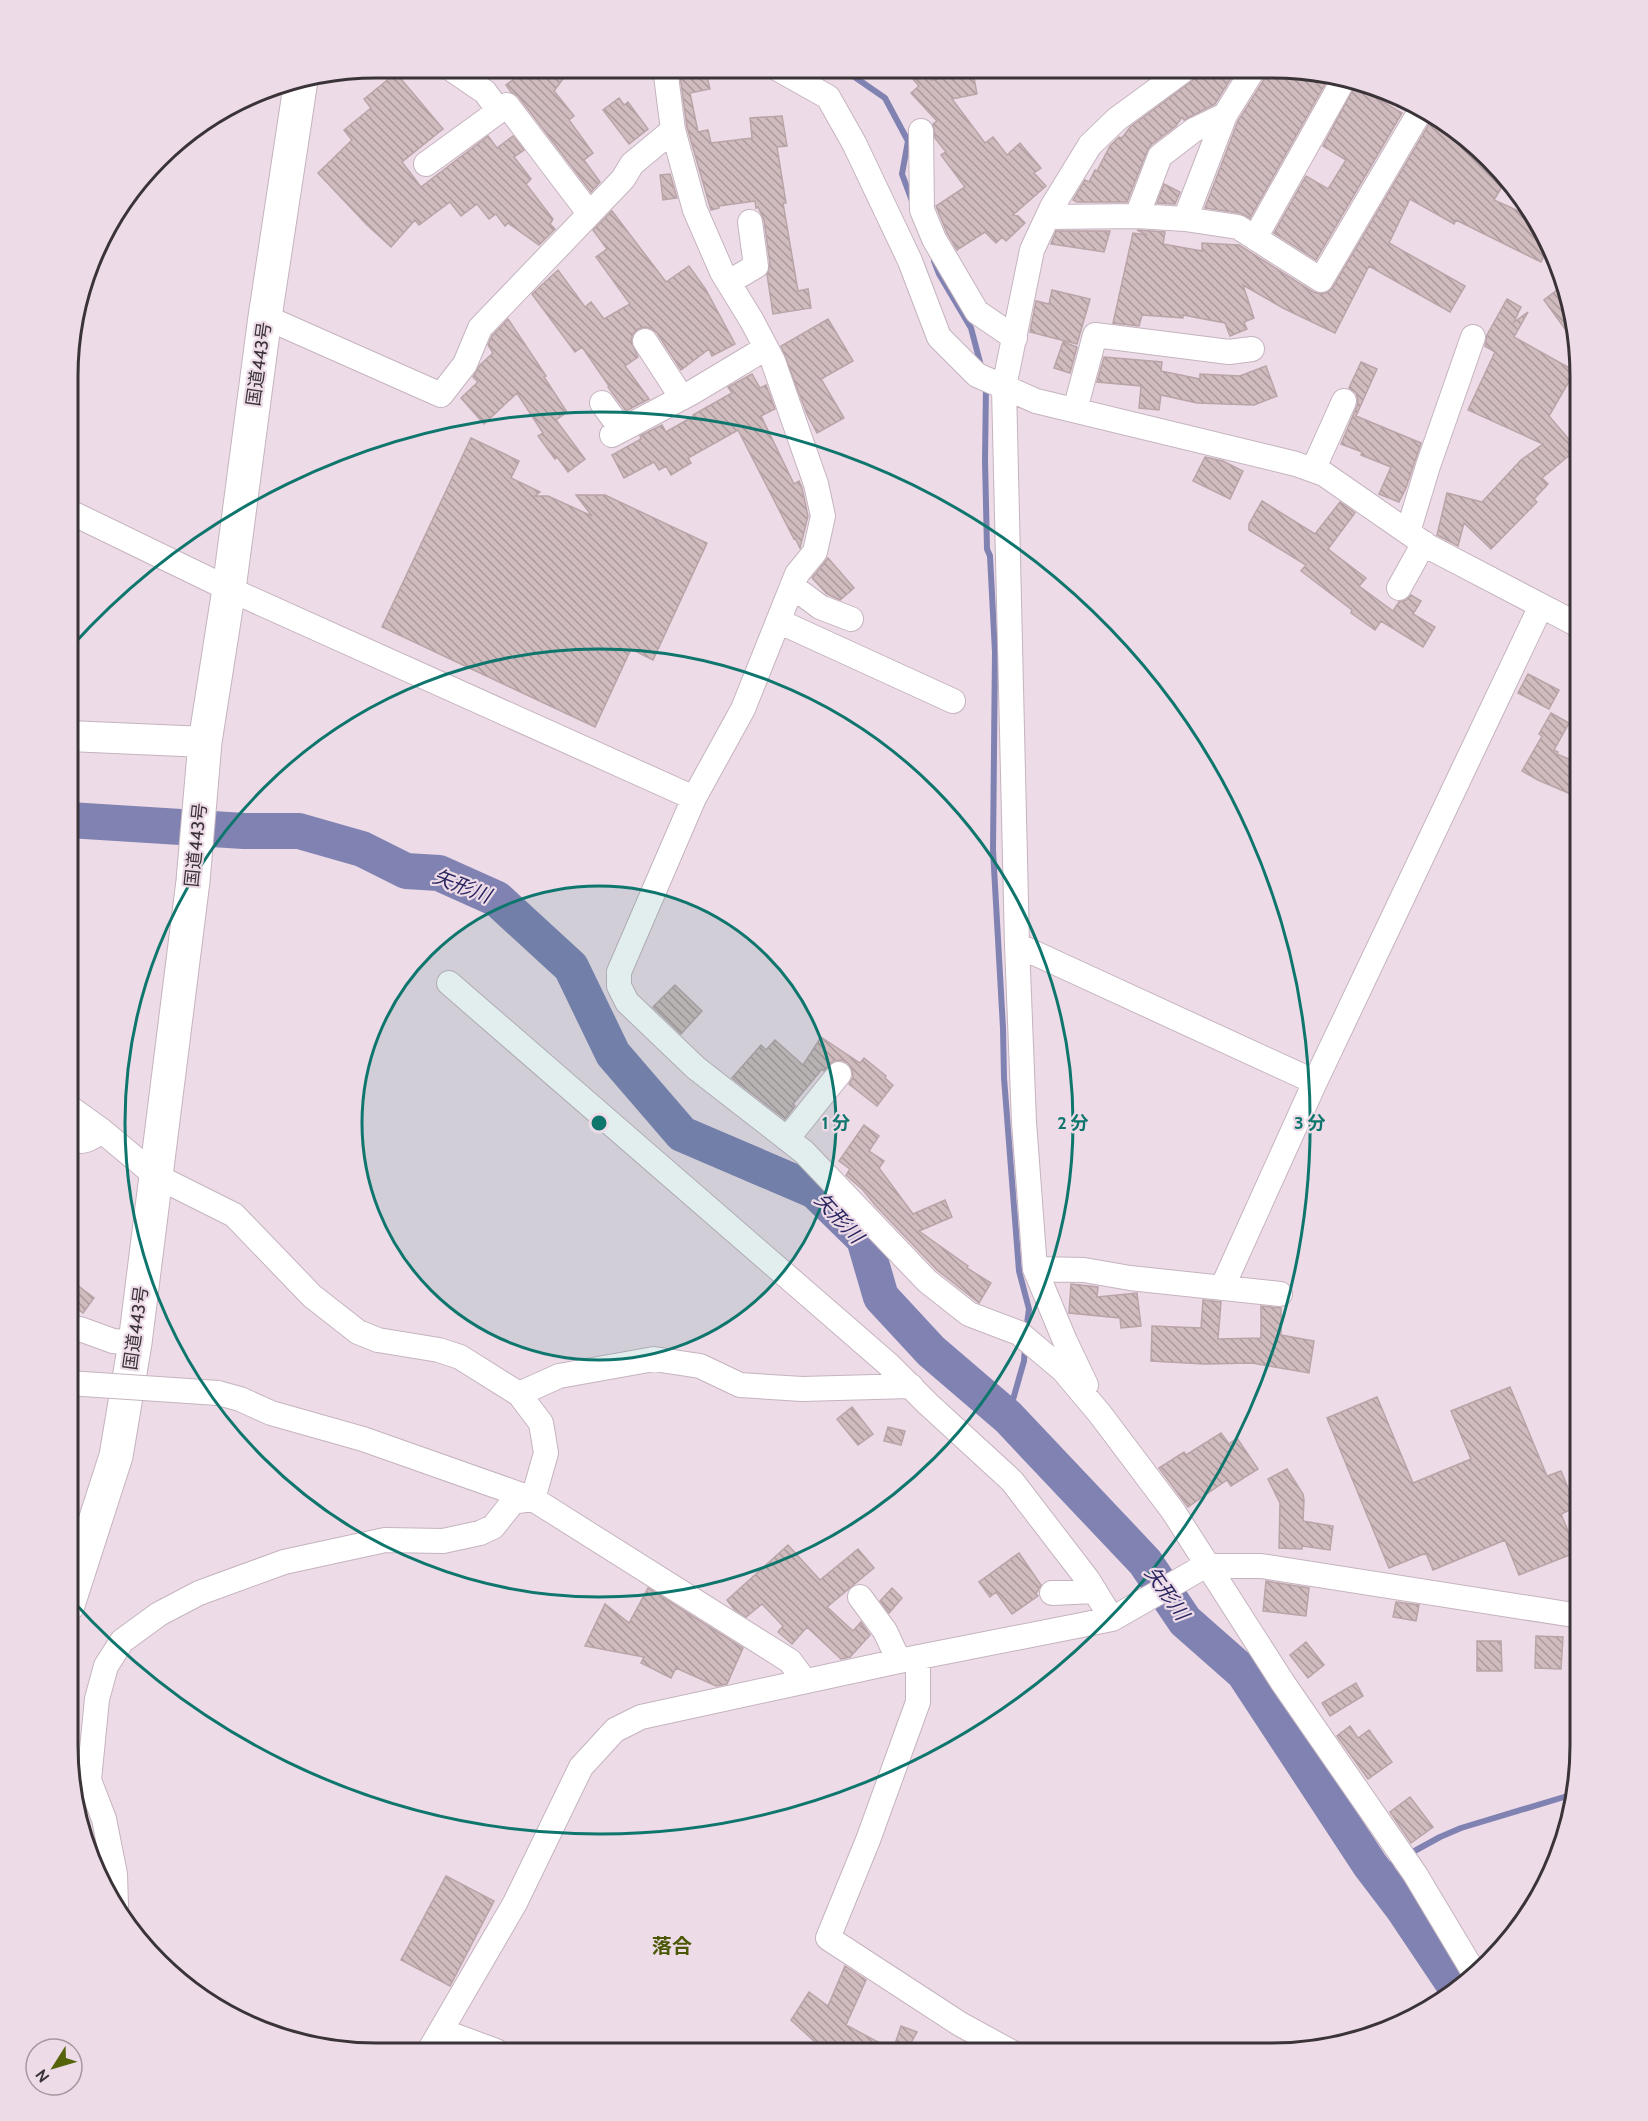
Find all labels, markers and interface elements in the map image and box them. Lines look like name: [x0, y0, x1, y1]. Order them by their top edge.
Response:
street label: 国道443号: [242, 321, 276, 407]
street label: 国道443号: [181, 802, 211, 888]
water label: 矢形川: [430, 864, 496, 909]
text: 1 分: [822, 1112, 850, 1134]
text: 2 分: [1057, 1112, 1089, 1134]
text: 3 分: [1294, 1112, 1326, 1134]
centre of rings: [589, 1113, 609, 1133]
water label: 矢形川: [810, 1188, 870, 1250]
street label: 国道443号: [119, 1285, 153, 1371]
water label: 矢形川: [1140, 1562, 1195, 1626]
district label: 落合: [652, 1934, 692, 1958]
north arrow: [24, 2037, 84, 2097]
text: N: [31, 2065, 53, 2086]

